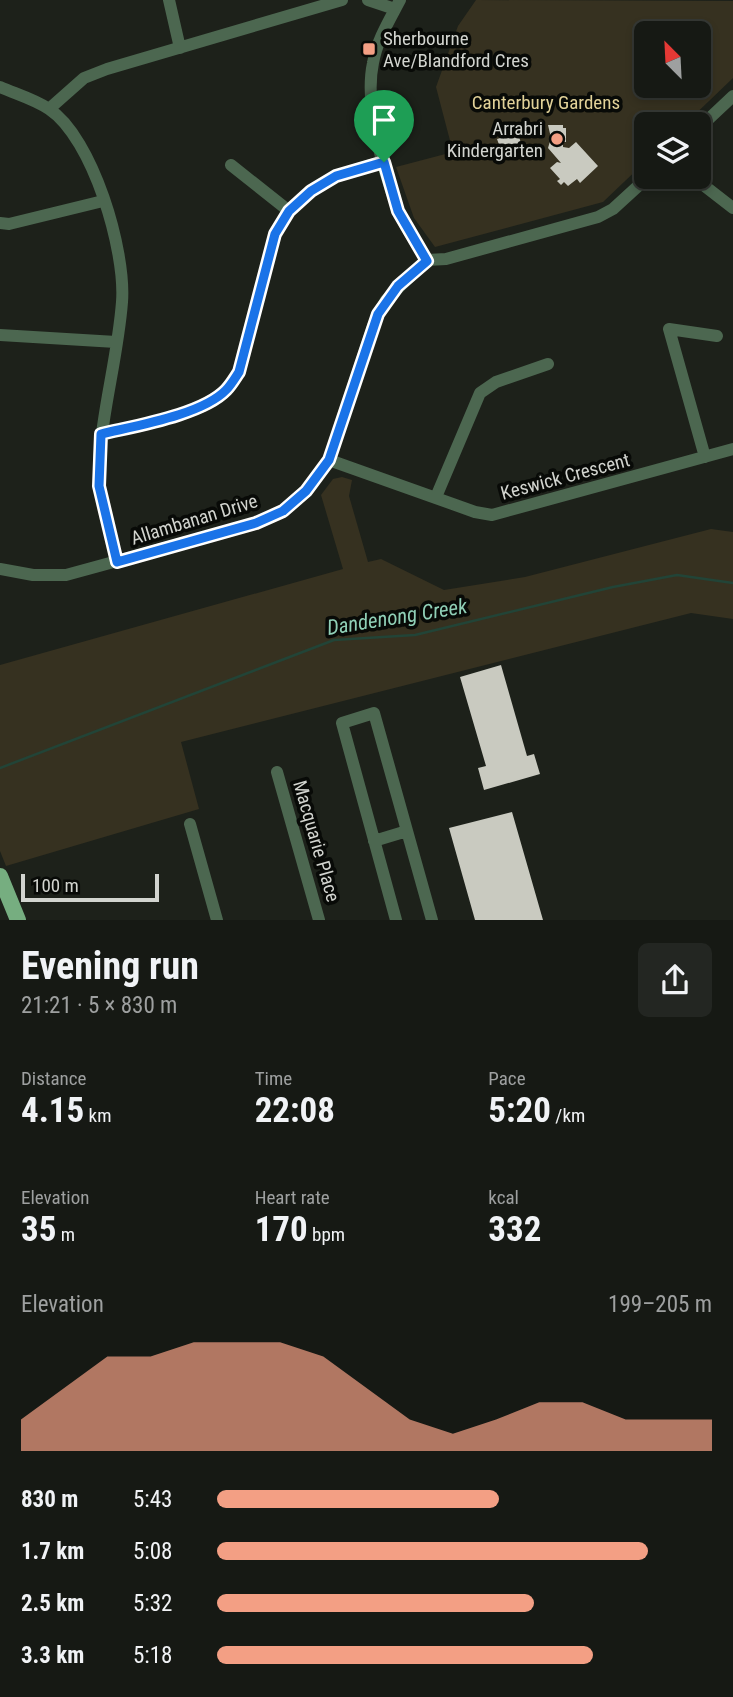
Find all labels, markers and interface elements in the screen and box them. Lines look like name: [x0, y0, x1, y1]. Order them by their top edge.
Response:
north arrow: [634, 21, 710, 98]
map controls: [634, 21, 711, 189]
place label: Sherbourne Ave/Blandford Cres: [383, 27, 529, 72]
marker: Sherbourne Ave/Blandford Cres: [361, 41, 377, 57]
pin: [354, 90, 414, 162]
park label: Canterbury Gardens: [472, 91, 620, 114]
icon: arrive: [365, 101, 403, 139]
button: layers: [634, 112, 711, 189]
place label: Arrabri Kindergarten: [447, 117, 543, 162]
marker: Arrabri Kindergarten: [549, 131, 565, 147]
street label: Keswick Crescent: [498, 448, 632, 505]
street label: Allambanan Drive: [128, 489, 260, 550]
water label: Dandenong Creek: [325, 594, 470, 640]
street label: Macquarie Place: [288, 778, 345, 905]
scale bar: [21, 871, 159, 903]
text: 100 m: [32, 874, 79, 897]
button: share: [638, 943, 712, 1017]
text: Evening run: [21, 944, 199, 988]
text: 21:21 · 5 × 830 m: [21, 992, 177, 1019]
text: Distance: [21, 1067, 86, 1090]
text: Time: [255, 1067, 292, 1090]
text: Pace: [488, 1067, 526, 1090]
text: 4.15: [21, 1090, 84, 1131]
text: 22:08: [255, 1090, 335, 1131]
text: 5:20: [488, 1090, 551, 1131]
text: km: [84, 1104, 111, 1127]
text: /km: [551, 1104, 585, 1127]
text: Elevation: [21, 1186, 89, 1209]
text: Heart rate: [255, 1186, 330, 1209]
text: kcal: [488, 1186, 519, 1209]
text: 35: [21, 1209, 56, 1250]
text: 170: [255, 1209, 308, 1250]
text: 332: [488, 1209, 541, 1250]
text: m: [56, 1223, 75, 1246]
text: bpm: [308, 1223, 345, 1246]
text: Elevation: [21, 1291, 104, 1318]
text: 199–205 m: [608, 1291, 712, 1318]
text: 830 m: [21, 1486, 78, 1513]
text: 5:43: [133, 1486, 172, 1513]
text: 1.7 km: [21, 1538, 84, 1565]
text: 5:08: [133, 1538, 172, 1565]
text: 2.5 km: [21, 1590, 84, 1617]
text: 5:32: [133, 1590, 172, 1617]
text: 3.3 km: [21, 1642, 84, 1669]
text: 5:18: [133, 1642, 172, 1669]

